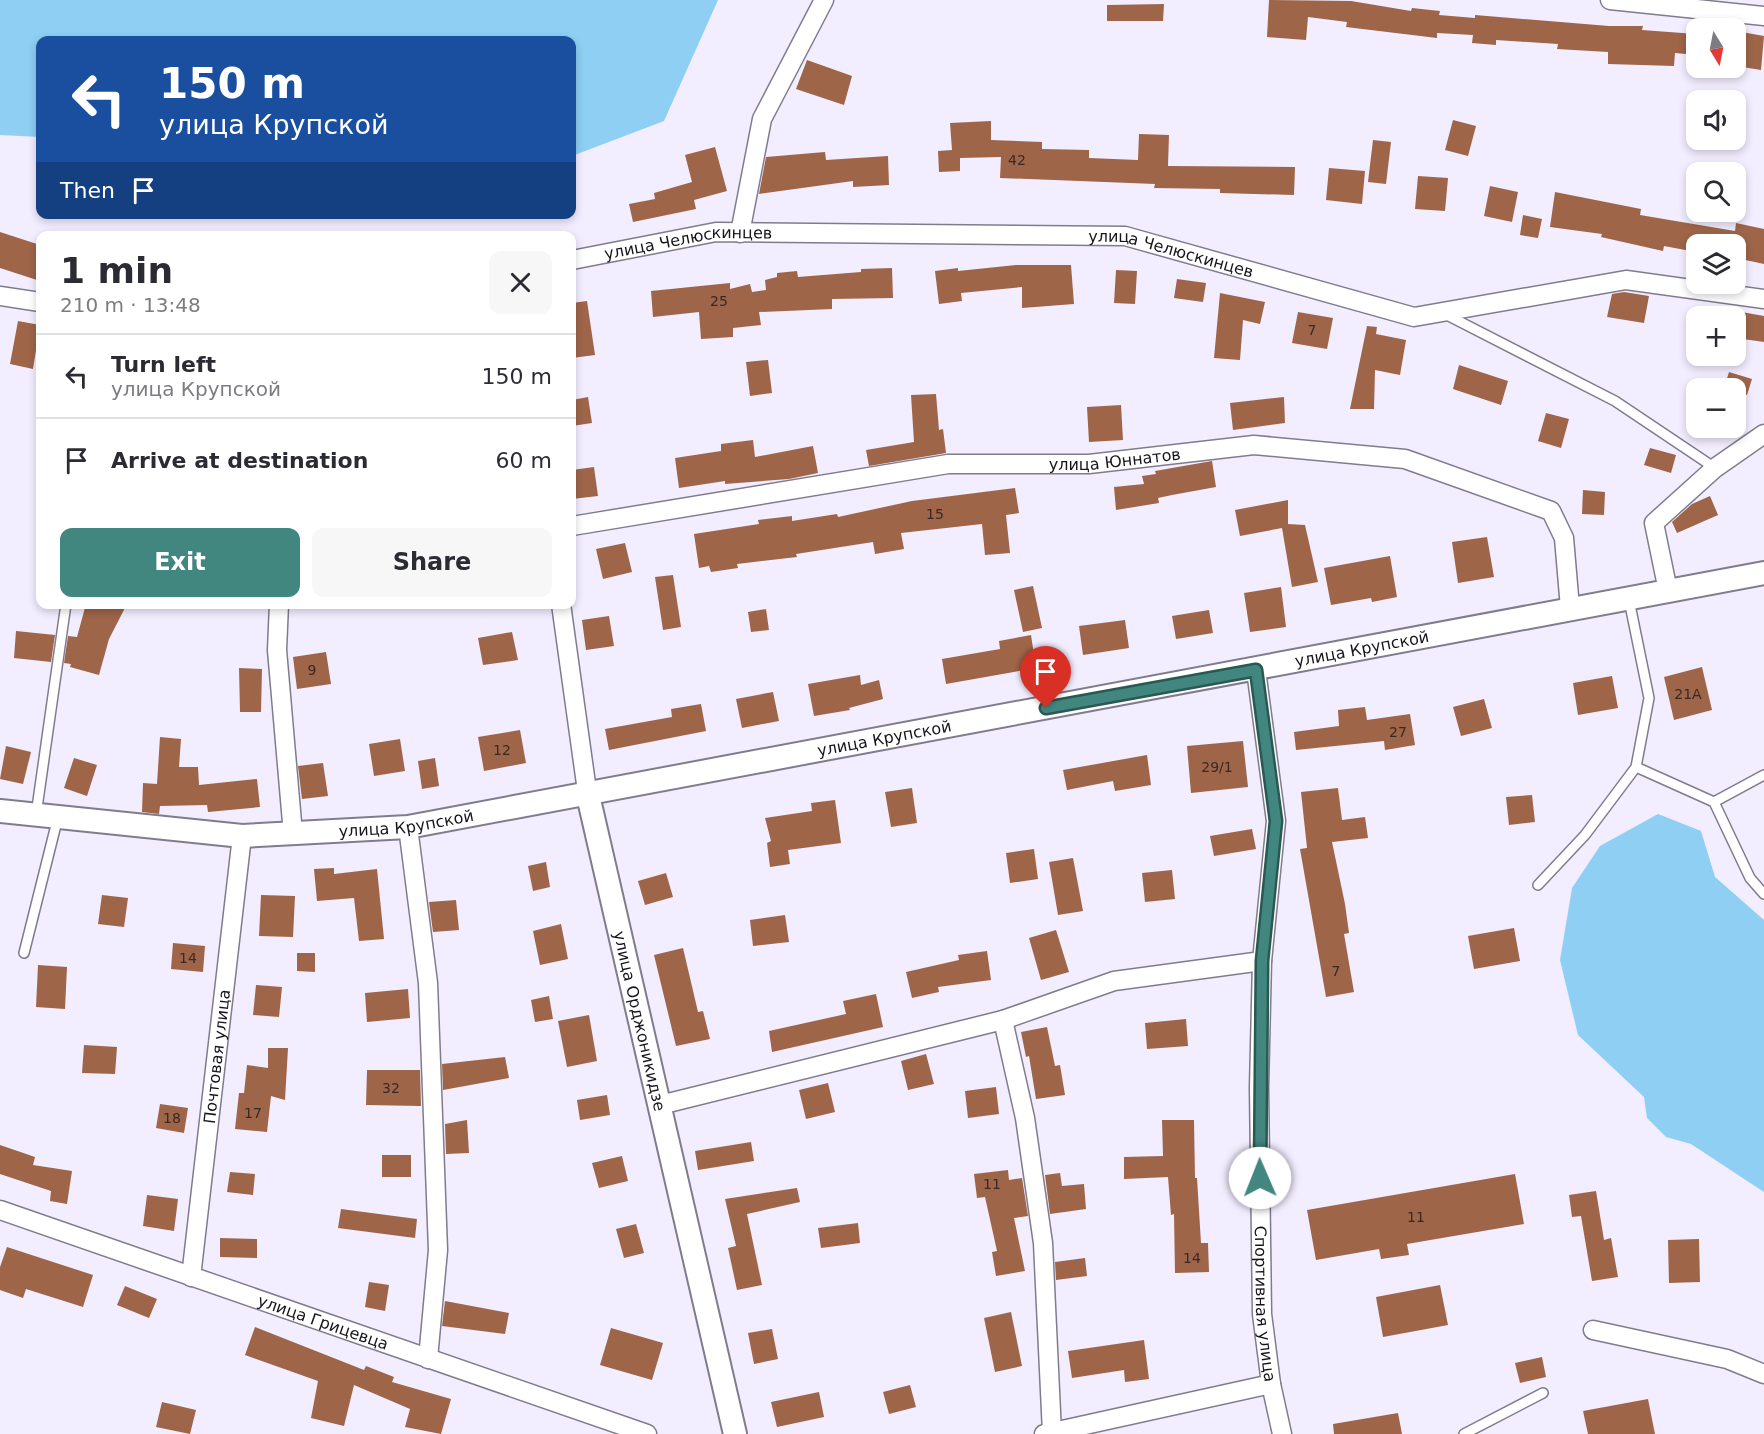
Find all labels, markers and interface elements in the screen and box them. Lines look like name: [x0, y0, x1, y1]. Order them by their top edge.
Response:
north arrow: [1686, 18, 1746, 78]
map controls: [1686, 18, 1746, 438]
text: 150 m: [159, 59, 305, 108]
icon: left: [60, 60, 138, 138]
button: sound: [1686, 90, 1746, 150]
text: улица Крупской: [159, 109, 388, 140]
house number: 42: [1008, 152, 1026, 168]
button: search: [1686, 162, 1746, 222]
icon: arrive: [127, 174, 160, 207]
text: Then: [60, 178, 115, 203]
street label: улица Челюскинцев: [603, 223, 772, 264]
street label: улица Челюскинцев: [1088, 227, 1256, 282]
button: layers: [1686, 234, 1746, 294]
text: 1 min: [60, 250, 173, 291]
button: close: [489, 251, 552, 314]
text: 210 m · 13:48: [60, 293, 201, 317]
house number: 25: [710, 293, 728, 309]
button: +: [1686, 306, 1746, 366]
house number: 7: [1308, 322, 1316, 338]
text: Turn left: [111, 352, 216, 377]
icon: left: [60, 360, 93, 393]
text: 150 m: [482, 364, 552, 389]
text: улица Крупской: [111, 377, 281, 401]
button: −: [1686, 378, 1746, 438]
icon: arrive: [60, 444, 93, 477]
street label: улица Юннатов: [1049, 445, 1182, 474]
text: Arrive at destination: [111, 448, 368, 473]
text: 60 m: [496, 448, 552, 473]
house number: 15: [926, 506, 944, 522]
button: Exit: [60, 528, 300, 597]
button: Share: [312, 528, 552, 597]
street label: улица Крупской: [1293, 627, 1431, 671]
pin: [1020, 646, 1071, 708]
icon: arrive: [1029, 655, 1062, 688]
house number: 9: [308, 662, 316, 678]
house number: 21А: [1674, 686, 1702, 702]
street label: улица Крупской: [816, 716, 953, 760]
house number: 27: [1389, 724, 1407, 740]
house number: 12: [493, 742, 511, 758]
house number: 29/1: [1201, 759, 1233, 775]
street label: улица Крупской: [338, 806, 475, 841]
street label: улица Орджоникидзе: [610, 929, 669, 1113]
house number: 14: [179, 950, 197, 966]
house number: 7: [1332, 963, 1340, 979]
street label: Почтовая улица: [200, 988, 234, 1125]
house number: 32: [382, 1080, 400, 1096]
house number: 17: [244, 1105, 262, 1121]
house number: 18: [163, 1110, 181, 1126]
position arrow: [1228, 1146, 1292, 1210]
house number: 11: [983, 1176, 1001, 1192]
house number: 11: [1407, 1209, 1425, 1225]
street label: Спортивная улица: [1251, 1226, 1280, 1383]
house number: 14: [1183, 1250, 1201, 1266]
street label: улица Грицевца: [255, 1291, 391, 1354]

